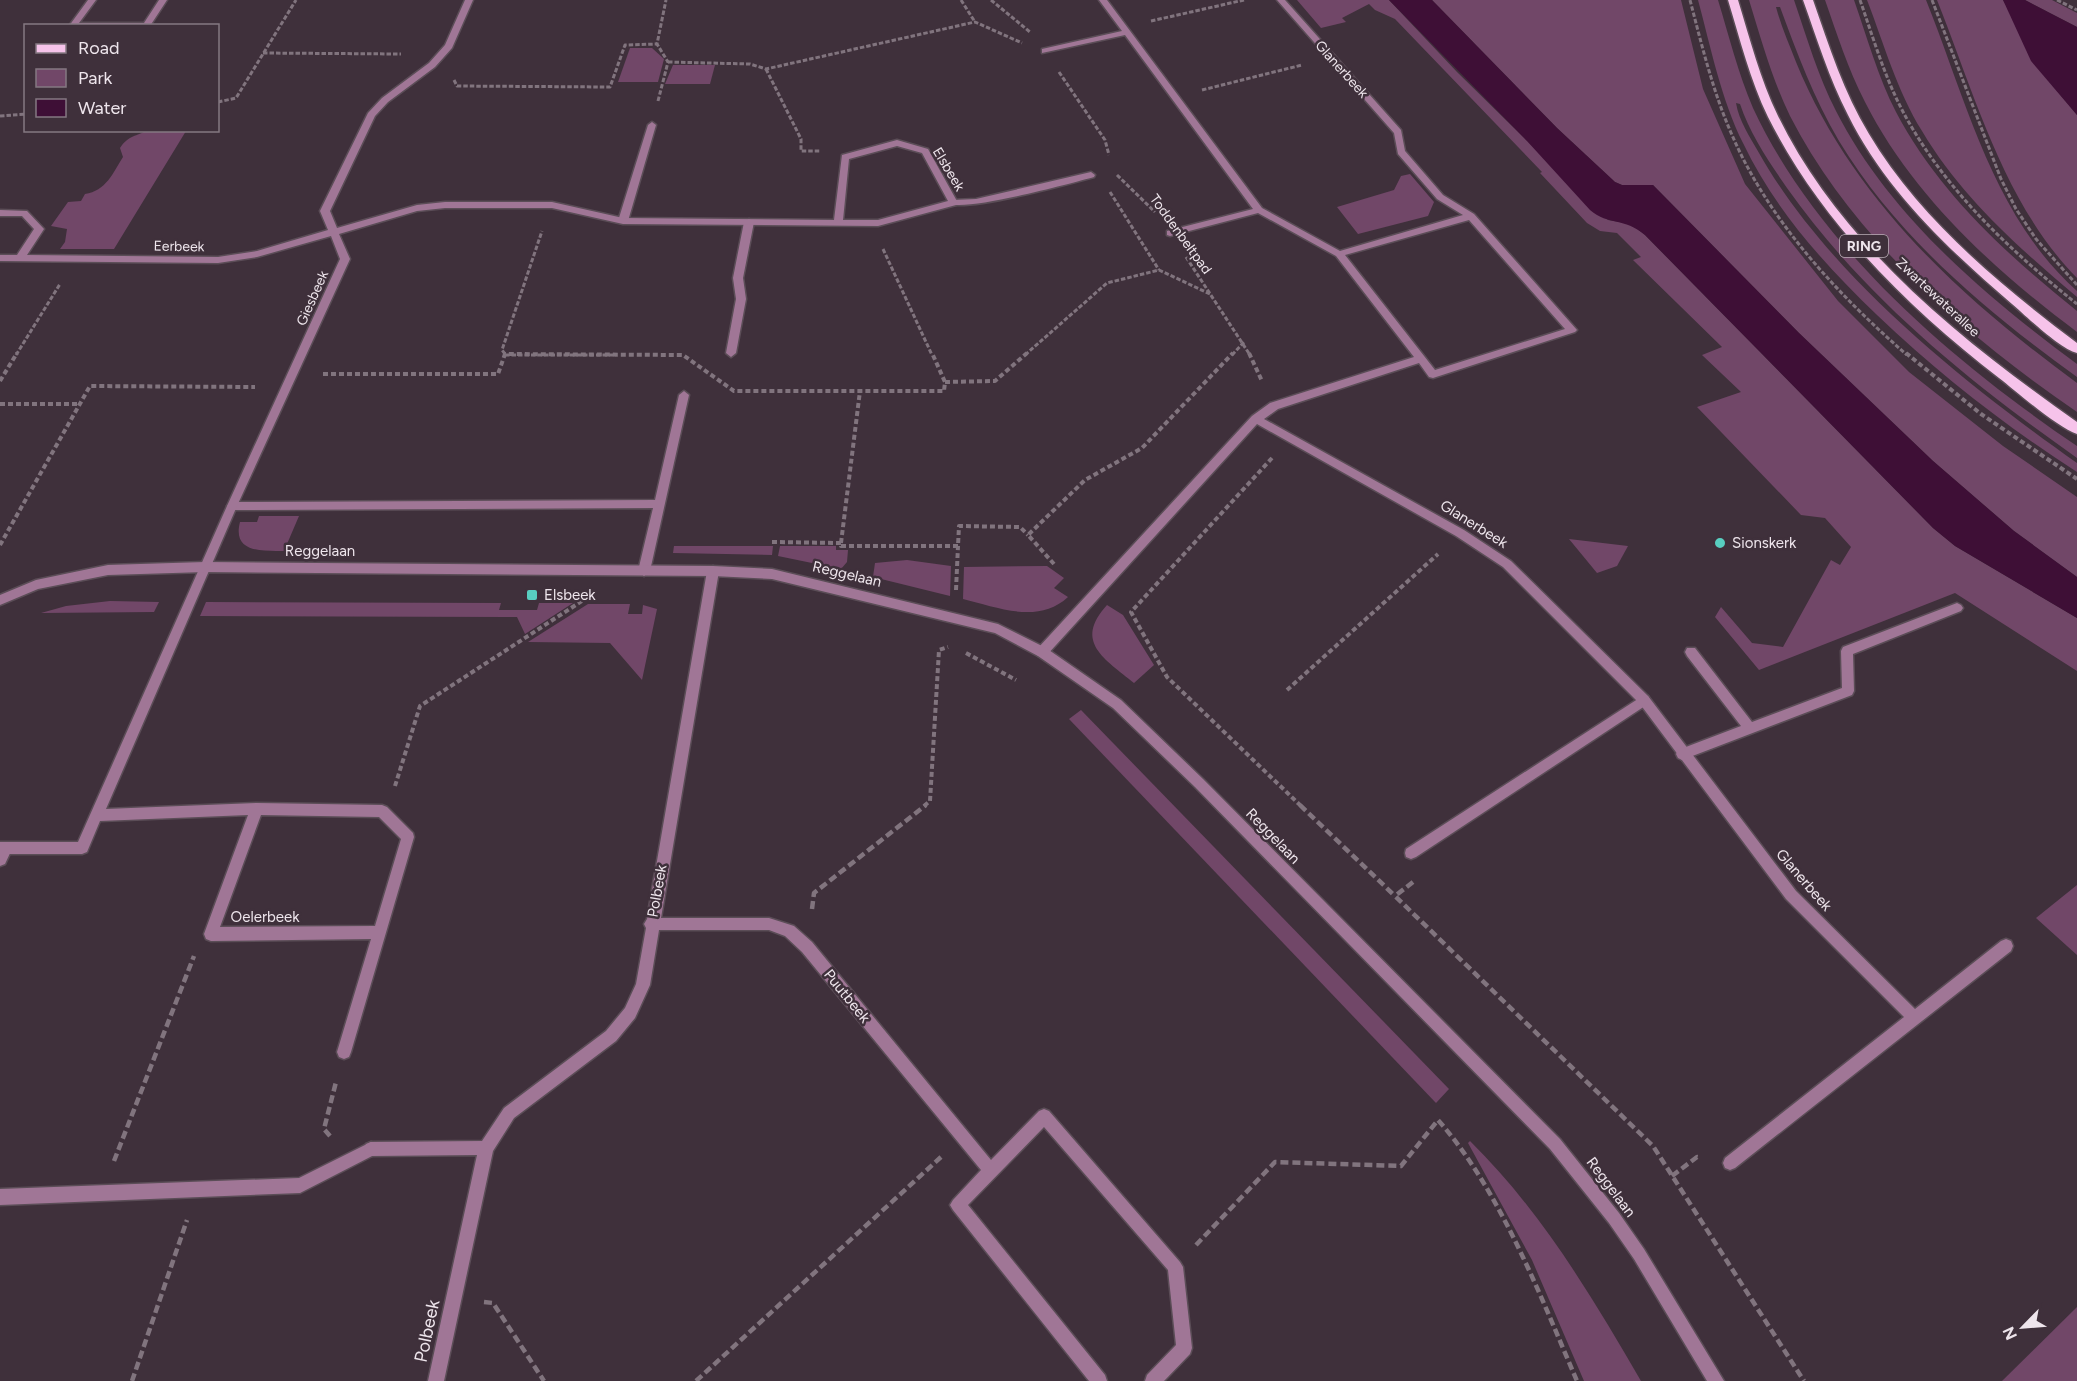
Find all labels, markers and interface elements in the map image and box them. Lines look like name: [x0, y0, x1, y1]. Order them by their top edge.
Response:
legend: [24, 24, 219, 132]
text: Road: [78, 37, 119, 59]
street label: Glanerbeek: [1311, 37, 1372, 102]
text: Park: [78, 67, 113, 89]
text: Water: [78, 97, 126, 119]
street label: Elsbeek: [929, 144, 968, 194]
street label: Toddenbeltpad: [1146, 191, 1215, 278]
road number: RING: [1840, 235, 1888, 257]
street label: Eerbeek: [153, 238, 205, 255]
street label: Zwartewaterallee: [1892, 254, 1983, 341]
street label: Giesbeek: [293, 268, 332, 328]
street label: Glanerbeek: [1437, 496, 1512, 552]
place label: Sionskerk: [1732, 534, 1797, 552]
marker: Sionskerk: [1713, 536, 1727, 550]
street label: Reggelaan: [285, 542, 355, 560]
street label: Reggelaan: [811, 557, 883, 591]
place label: Elsbeek: [544, 586, 596, 604]
marker: Elsbeek: [525, 588, 539, 602]
street label: Reggelaan: [1242, 804, 1304, 868]
street label: Glanerbeek: [1772, 845, 1836, 915]
street label: Polbeek: [644, 863, 671, 919]
street label: Oelerbeek: [231, 908, 300, 926]
street label: Puutbeek: [820, 966, 874, 1027]
street label: Reggelaan: [1583, 1153, 1639, 1221]
street label: Polbeek: [410, 1297, 444, 1364]
north arrow: [1993, 1297, 2053, 1357]
text: N: [1999, 1324, 2021, 1343]

